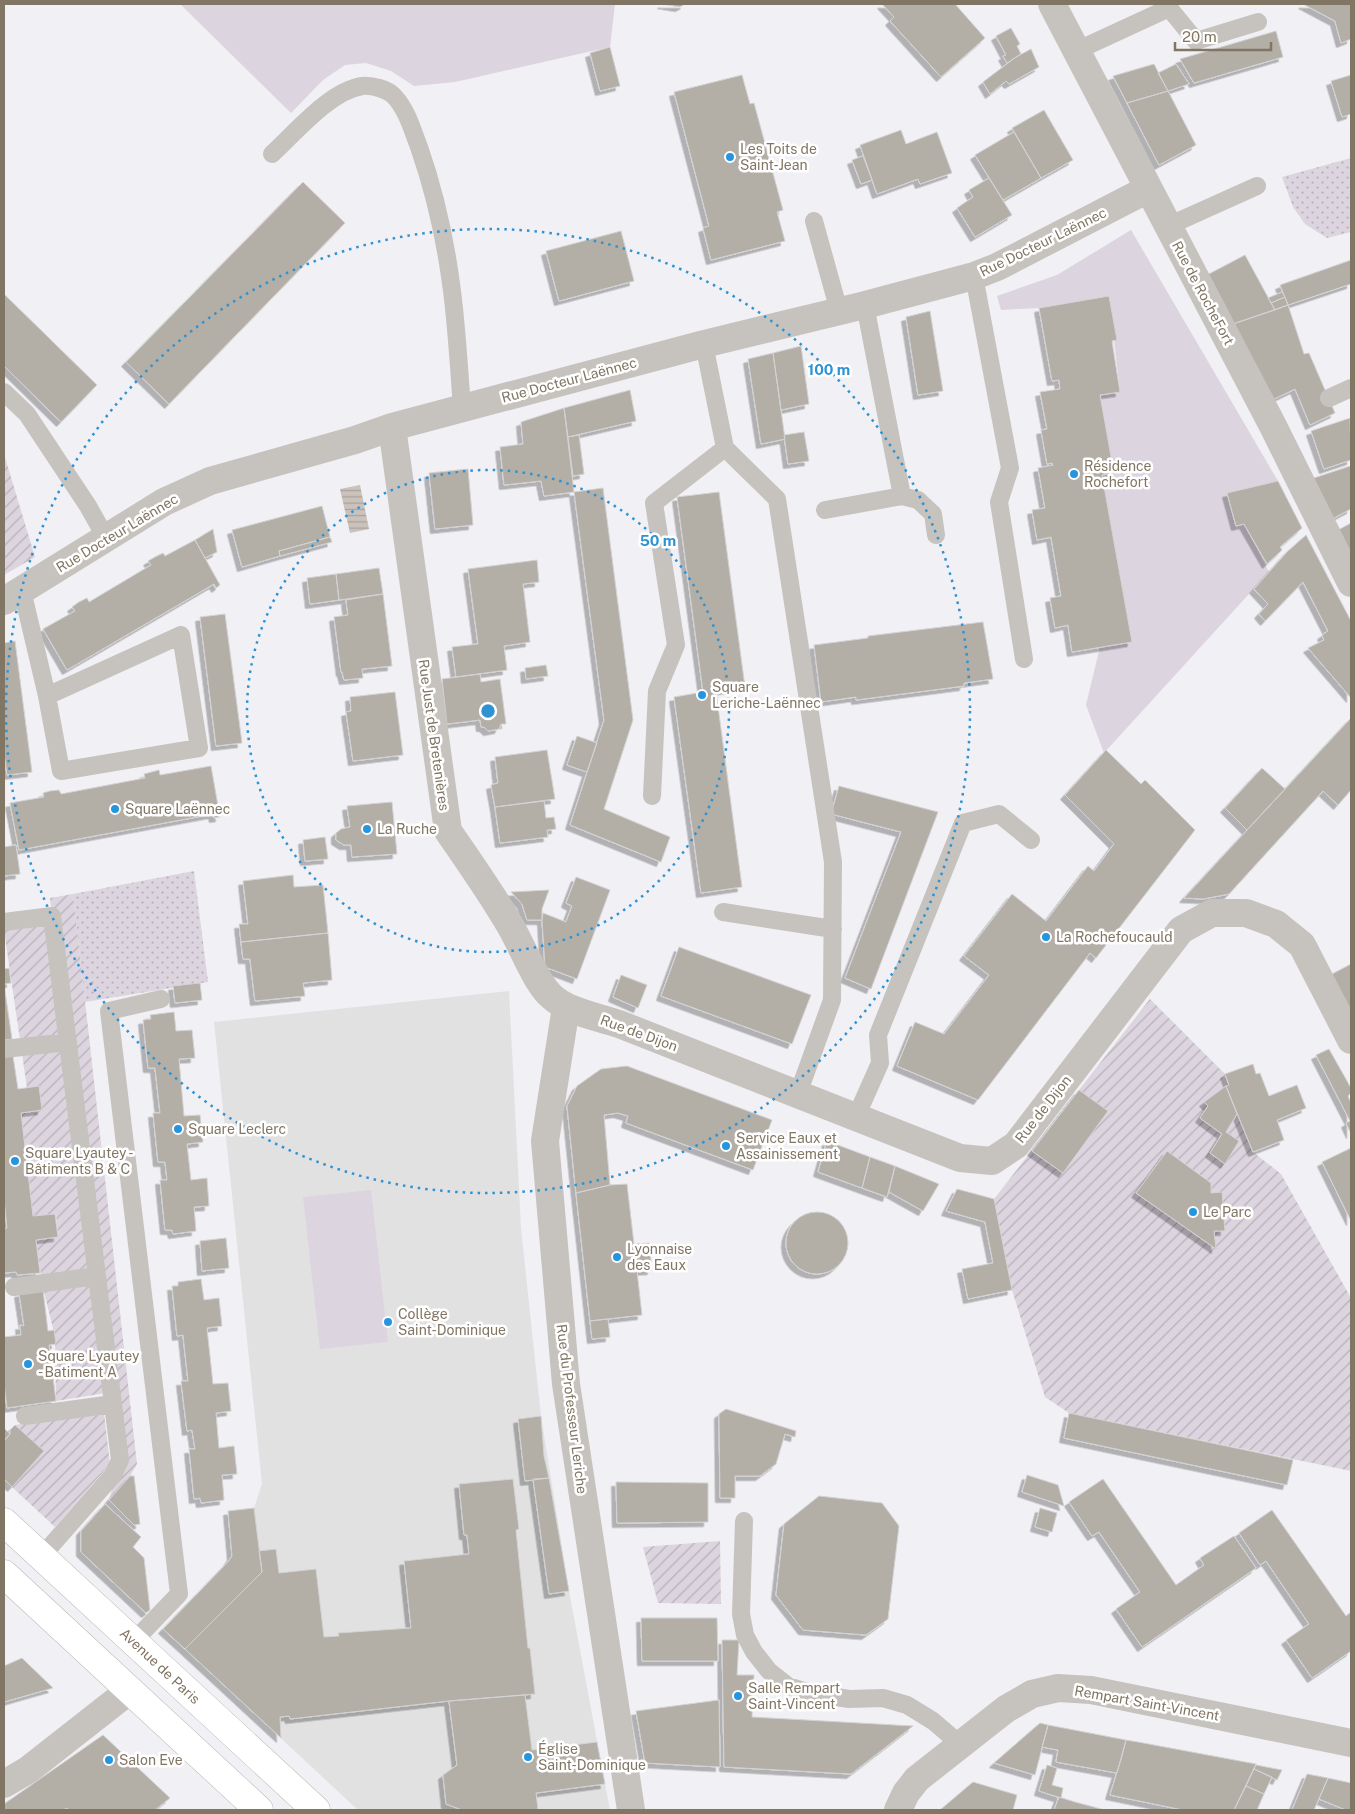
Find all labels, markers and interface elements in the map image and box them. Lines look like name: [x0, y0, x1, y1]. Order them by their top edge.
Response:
scale bar: [1175, 20, 1271, 52]
text: 20 m: [1182, 28, 1217, 45]
place label: Les Toits de Saint-Jean: [740, 141, 817, 173]
marker: Les Toits de Saint-Jean: [724, 151, 736, 163]
street label: Rue Docteur Laënnec: [977, 204, 1109, 280]
street label: Rue de RocheFort: [1169, 238, 1237, 348]
street label: Rue Docteur Laënnec: [500, 354, 638, 406]
text: 100 m: [808, 361, 850, 378]
place label: Résidence Rochefort: [1084, 458, 1152, 490]
marker: Résidence Rochefort: [1068, 468, 1080, 480]
street label: Rue Docteur Laënnec: [53, 490, 181, 576]
text: 50 m: [640, 532, 676, 549]
street label: Rue Just de Bretenières: [415, 658, 453, 812]
place label: Square Leriche-Laënnec: [712, 679, 821, 711]
marker: Square Leriche-Laënnec: [696, 689, 708, 701]
centre of rings: [479, 702, 497, 720]
place label: Square Laënnec: [125, 801, 230, 817]
marker: Square Laënnec: [109, 803, 121, 815]
place label: La Ruche: [377, 821, 437, 837]
marker: La Ruche: [361, 823, 373, 835]
place label: La Rochefoucauld: [1056, 929, 1173, 945]
marker: La Rochefoucauld: [1040, 931, 1052, 943]
street label: Rue de Dijon: [598, 1012, 680, 1054]
street label: Rue de Dijon: [1012, 1072, 1074, 1146]
place label: Square Leclerc: [188, 1121, 286, 1137]
marker: Square Leclerc: [172, 1123, 184, 1135]
place label: Service Eaux et Assainissement: [736, 1130, 838, 1162]
marker: Service Eaux et Assainissement: [720, 1140, 732, 1152]
place label: Square Lyautey - Bâtiments B & C: [25, 1145, 134, 1177]
marker: Square Lyautey - Bâtiments B & C: [9, 1155, 21, 1167]
place label: Le Parc: [1203, 1204, 1252, 1220]
marker: Le Parc: [1187, 1206, 1199, 1218]
place label: Lyonnaise des Eaux: [627, 1241, 692, 1273]
marker: Lyonnaise des Eaux: [611, 1251, 623, 1263]
place label: Collège Saint-Dominique: [398, 1306, 506, 1338]
marker: Collège Saint-Dominique: [382, 1316, 394, 1328]
street label: Rue du Professeur Leriche: [554, 1323, 590, 1495]
place label: Square Lyautey - Batiment A: [38, 1348, 140, 1380]
marker: Square Lyautey - Batiment A: [22, 1358, 34, 1370]
street label: Avenue de Paris: [117, 1625, 203, 1707]
place label: Salle Rempart Saint-Vincent: [748, 1680, 840, 1712]
street label: Rempart Saint-Vincent: [1073, 1682, 1221, 1724]
marker: Salle Rempart Saint-Vincent: [732, 1690, 744, 1702]
place label: Église Saint-Dominique: [538, 1740, 646, 1773]
marker: Église Saint-Dominique: [522, 1751, 534, 1763]
place label: Salon Eve: [119, 1752, 183, 1768]
marker: Salon Eve: [103, 1754, 115, 1766]

